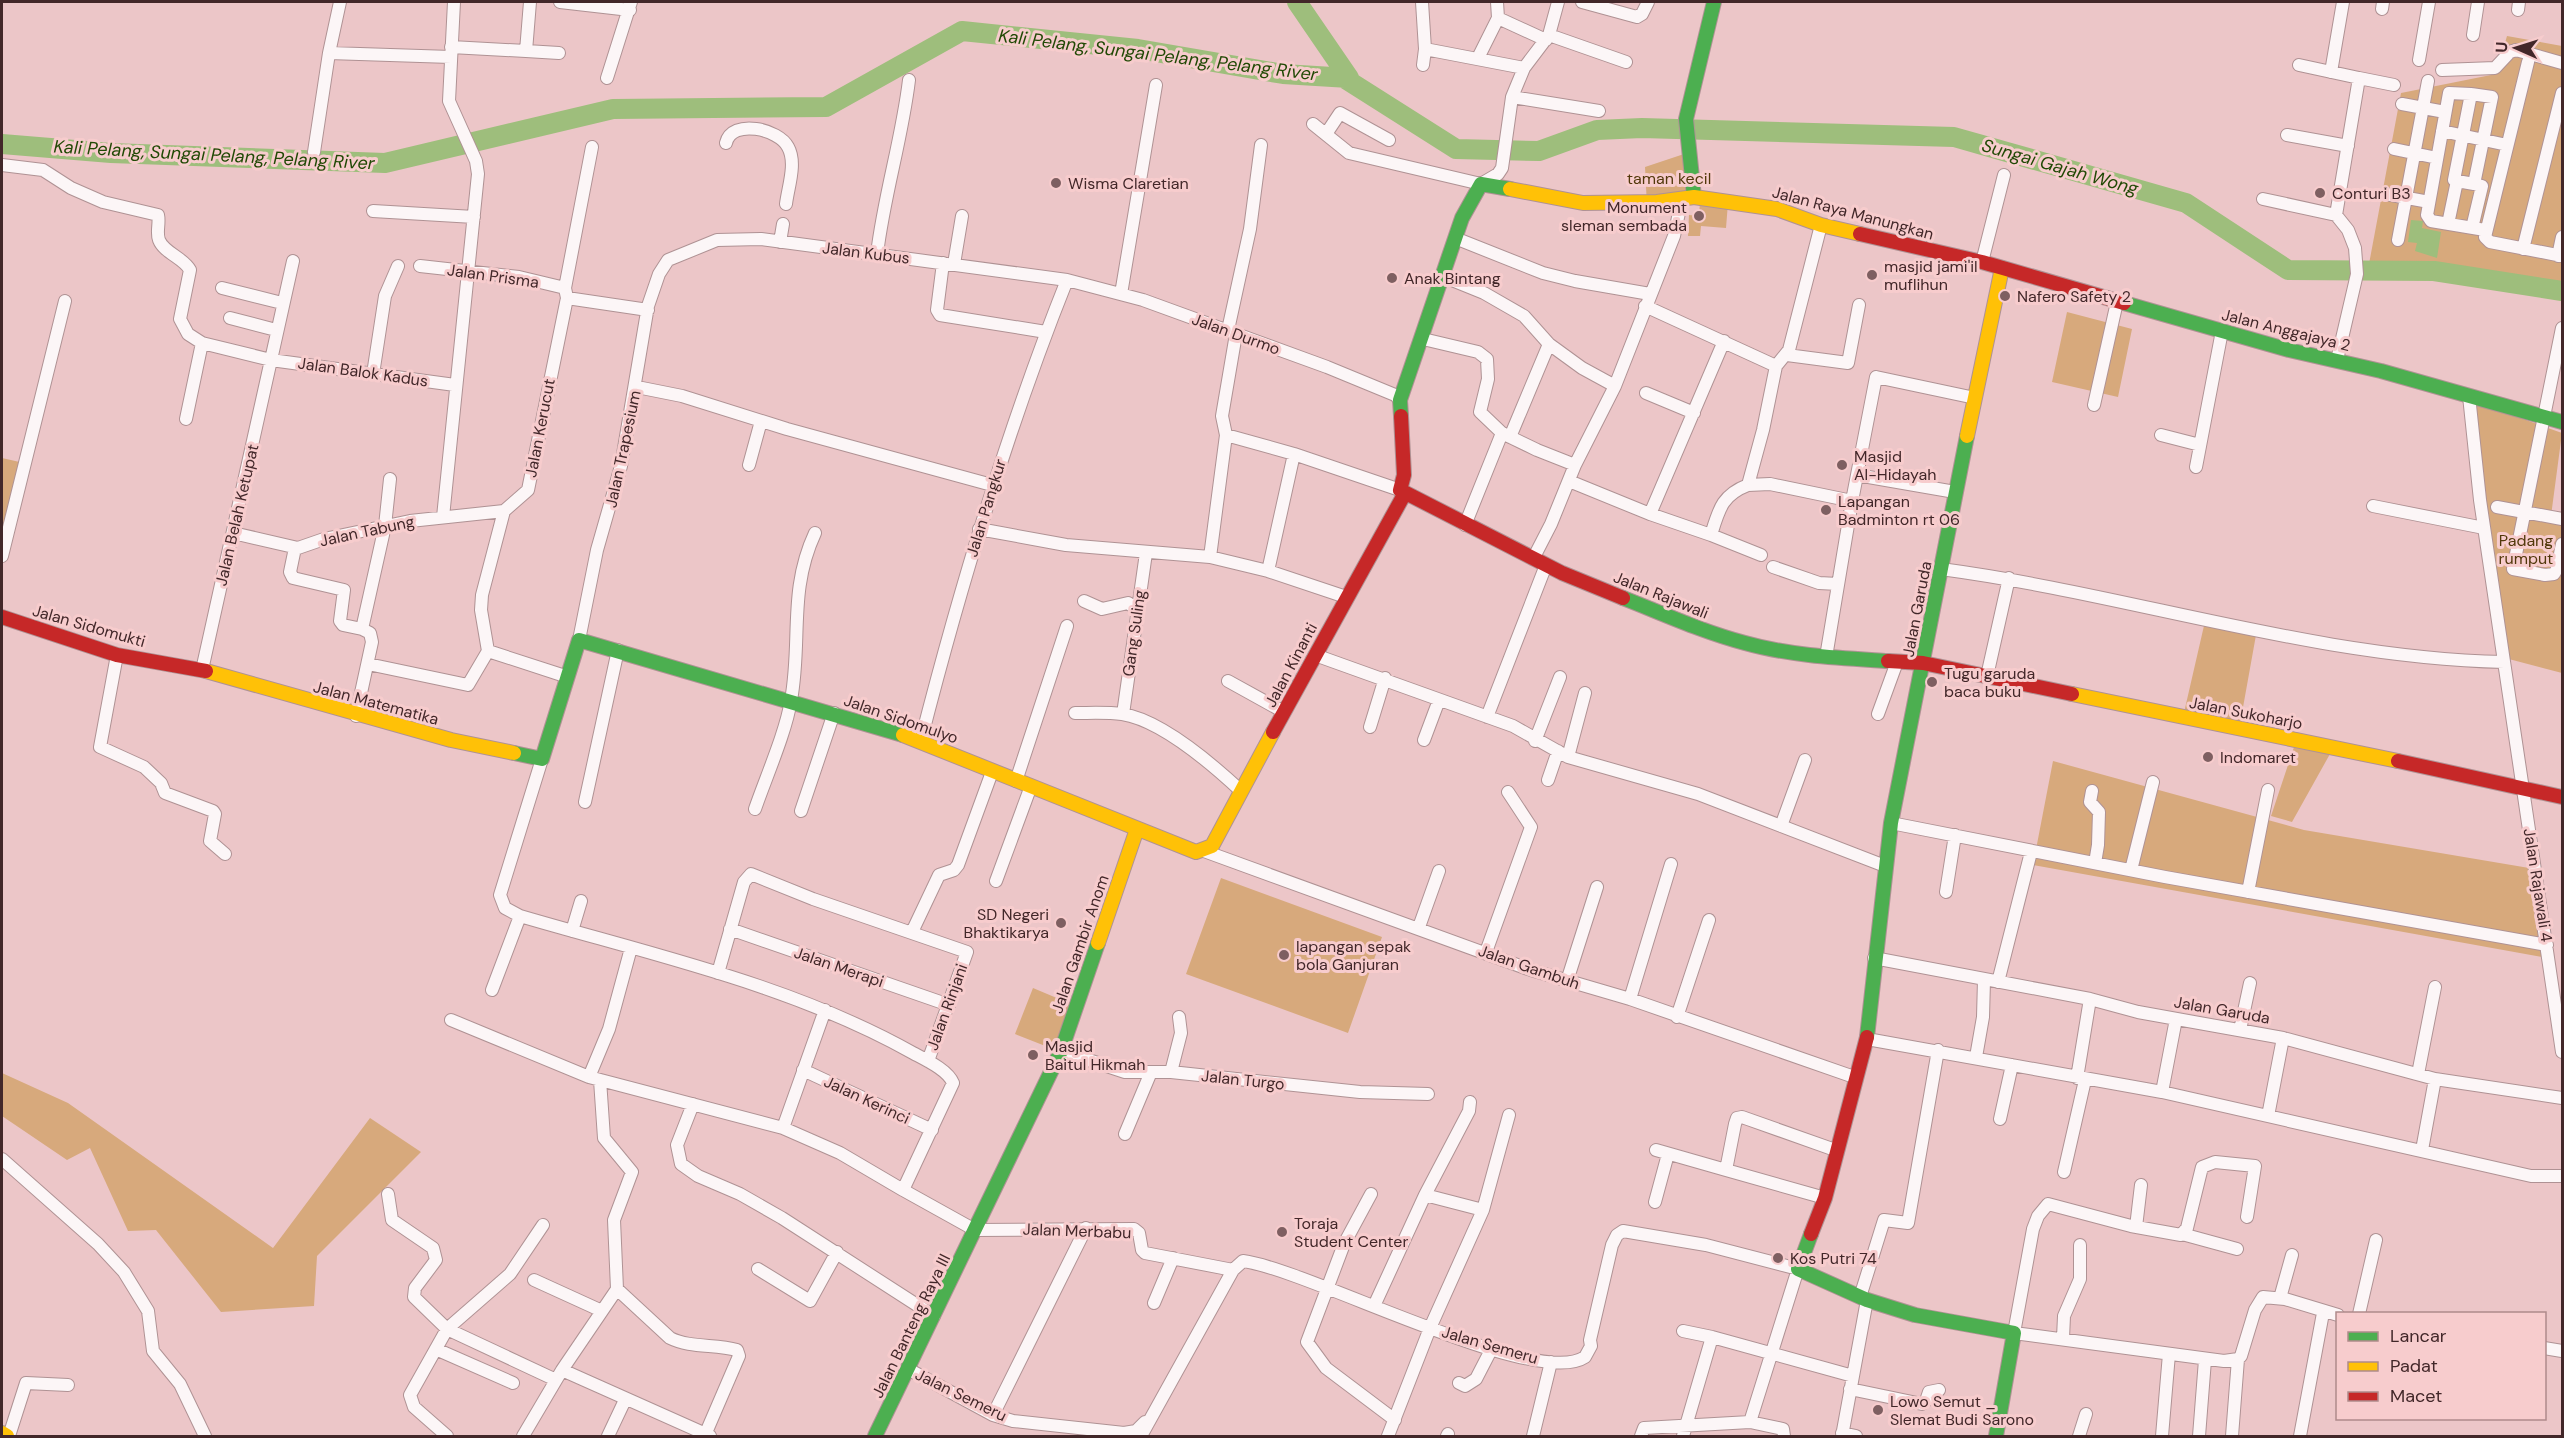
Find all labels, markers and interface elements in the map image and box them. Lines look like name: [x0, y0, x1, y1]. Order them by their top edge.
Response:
north arrow: [2486, 18, 2546, 78]
water label: Kali Pelang, Sungai Pelang, Pelang River: [997, 24, 1320, 87]
text: U: [2491, 41, 2512, 53]
water label: Sungai Gajah Wong: [1979, 133, 2142, 201]
water label: Kali Pelang, Sungai Pelang, Pelang River: [53, 135, 376, 175]
park label: taman kecil: [1627, 168, 1711, 189]
place label: Wisma Claretian: [1068, 173, 1189, 194]
marker: Wisma Claretian: [1049, 176, 1063, 190]
street label: Jalan Raya Manungkan: [1770, 181, 1936, 245]
place label: Conturi B3: [2332, 183, 2411, 204]
marker: Conturi B3: [2313, 186, 2327, 200]
place label: Monument sleman sembada: [1561, 197, 1687, 236]
marker: Monument sleman sembada: [1692, 209, 1706, 223]
street label: Jalan Kubus: [821, 237, 911, 269]
place label: masjid jami'il muflihun: [1884, 256, 1978, 295]
street label: Jalan Prisma: [446, 259, 540, 293]
place label: Anak Bintang: [1404, 268, 1501, 289]
marker: masjid jami'il muflihun: [1865, 268, 1879, 282]
marker: Anak Bintang: [1385, 271, 1399, 285]
place label: Nafero Safety 2: [2017, 286, 2131, 307]
marker: Nafero Safety 2: [1998, 289, 2012, 303]
street label: Jalan Anggajaya 2: [2220, 304, 2352, 356]
street label: Jalan Durmo: [1189, 308, 1283, 360]
street label: Jalan Balok Kadus: [297, 352, 429, 392]
street label: Jalan Kerucut: [520, 377, 560, 479]
street label: Jalan Trapesium: [600, 388, 646, 510]
street label: Jalan Belah Ketupat: [210, 442, 264, 588]
place label: Masjid Al-Hidayah: [1854, 446, 1936, 485]
street label: Jalan Pangkur: [961, 456, 1011, 560]
marker: Masjid Al-Hidayah: [1835, 458, 1849, 472]
place label: Lapangan Badminton rt 06: [1838, 491, 1960, 530]
marker: Lapangan Badminton rt 06: [1819, 503, 1833, 517]
street label: Jalan Tabung: [318, 511, 416, 551]
park label: Padang rumput: [2499, 530, 2553, 569]
street label: Jalan Garuda: [1897, 559, 1937, 659]
street label: Jalan Rajawali: [1610, 566, 1712, 624]
street label: Gang Suling: [1118, 588, 1150, 678]
street label: Jalan Sidomukti: [30, 600, 148, 652]
street label: Jalan Kinanti: [1260, 619, 1322, 711]
place label: Tugu garuda baca buku: [1944, 663, 2035, 702]
marker: Tugu garuda baca buku: [1925, 675, 1939, 689]
street label: Jalan Matematika: [311, 676, 441, 730]
street label: Jalan Sidomulyo: [841, 690, 961, 748]
street label: Jalan Sukoharjo: [2188, 692, 2304, 734]
place label: Indomaret: [2220, 747, 2296, 768]
marker: Indomaret: [2201, 750, 2215, 764]
street label: Jalan Rajawali 4: [2519, 827, 2557, 944]
street label: Jalan Gambir Anom: [1046, 872, 1114, 1016]
place label: SD Negeri Bhaktikarya: [964, 904, 1049, 943]
marker: SD Negeri Bhaktikarya: [1054, 916, 1068, 930]
place label: lapangan sepak bola Ganjuran: [1296, 936, 1411, 975]
street label: Jalan Gambuh: [1476, 940, 1582, 994]
street label: Jalan Merapi: [791, 942, 887, 992]
marker: lapangan sepak bola Ganjuran: [1277, 948, 1291, 962]
street label: Jalan Rinjani: [922, 961, 972, 1053]
street label: Jalan Garuda: [2172, 991, 2272, 1029]
place label: Masjid Baitul Hikmah: [1045, 1036, 1145, 1075]
marker: Masjid Baitul Hikmah: [1026, 1048, 1040, 1062]
street label: Jalan Turgo: [1200, 1065, 1286, 1095]
street label: Jalan Kerinci: [821, 1071, 913, 1129]
place label: Toraja Student Center: [1294, 1213, 1408, 1252]
street label: Jalan Merbabu: [1022, 1219, 1132, 1243]
marker: Toraja Student Center: [1275, 1225, 1289, 1239]
place label: Kos Putri 74: [1790, 1248, 1877, 1269]
street label: Jalan Banteng Raya III: [867, 1250, 955, 1402]
marker: Kos Putri 74: [1771, 1251, 1785, 1265]
legend: [2336, 1312, 2546, 1420]
street label: Jalan Semeru: [1439, 1321, 1541, 1369]
text: Lancar: [2390, 1324, 2447, 1348]
text: Padat: [2390, 1354, 2438, 1378]
street label: Jalan Semeru: [912, 1364, 1010, 1426]
text: Macet: [2390, 1384, 2442, 1408]
place label: Lowo Semut _ Slemat Budi Sarono: [1890, 1391, 2034, 1430]
marker: Lowo Semut _ Slemat Budi Sarono: [1871, 1403, 1885, 1417]

